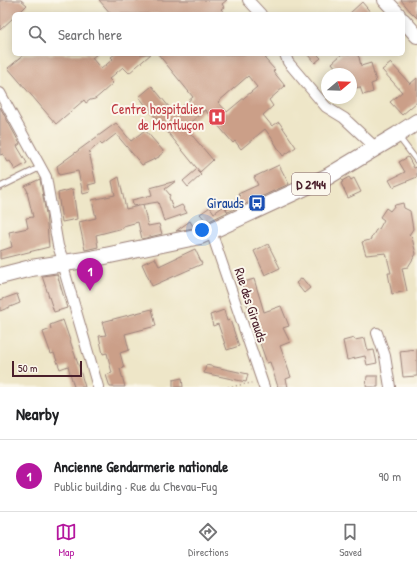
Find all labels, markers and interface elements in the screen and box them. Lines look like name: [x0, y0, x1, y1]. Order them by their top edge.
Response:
search box: [12, 12, 405, 56]
icon: search: [26, 23, 48, 45]
text: Search here: [58, 24, 122, 45]
north arrow: [321, 68, 357, 104]
place label: Centre hospitalier de Montluçon: [111, 99, 205, 134]
hospital icon: Centre hospitalier de Montluçon: [207, 107, 227, 127]
road number: D 2144: [292, 173, 330, 195]
place label: Girauds: [207, 193, 244, 212]
bus stop icon: Girauds: [247, 193, 267, 213]
your location: [192, 220, 212, 240]
pin: 1: [77, 258, 103, 291]
street label: Rue des Girauds: [230, 265, 272, 345]
scale bar: [12, 359, 82, 378]
text: 50 m: [18, 361, 38, 375]
text: Nearby: [16, 402, 59, 425]
text: Ancienne Gendarmerie nationale: [54, 456, 228, 477]
text: 1: [27, 467, 31, 485]
text: 90 m: [379, 467, 401, 485]
text: Public building · Rue du Chevau-Fug: [54, 477, 217, 495]
tab: Map: [55, 521, 77, 559]
tab: Directions: [188, 521, 229, 559]
tab: Saved: [339, 521, 362, 559]

